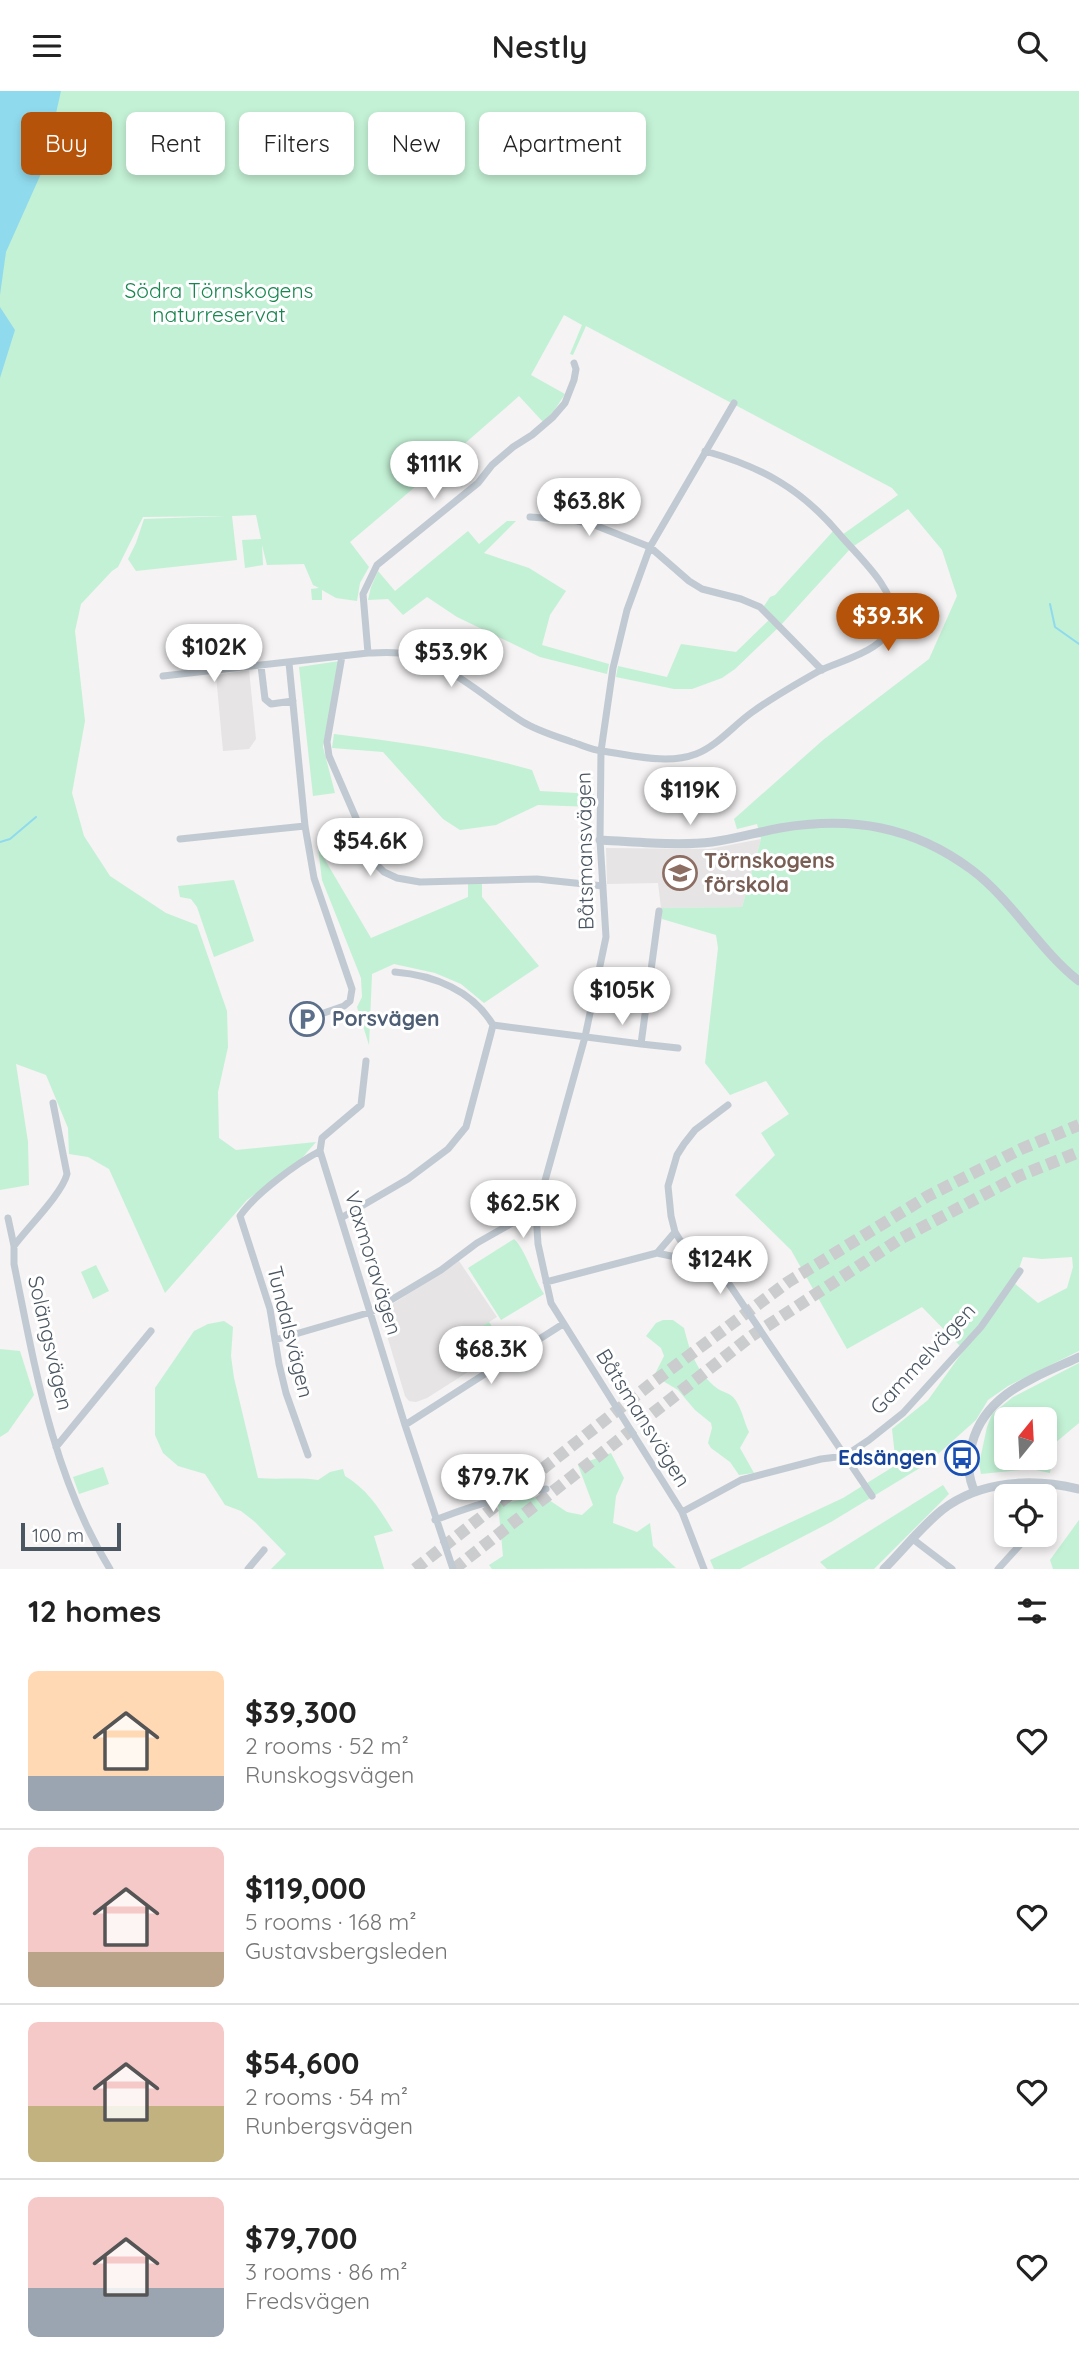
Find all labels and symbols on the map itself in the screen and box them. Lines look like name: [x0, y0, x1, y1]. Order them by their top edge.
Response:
park label: Södra Törnskogens naturreservat: [125, 277, 313, 327]
pin: $111K: [385, 441, 483, 501]
pin: $63.8K: [532, 479, 646, 538]
pin: $39.3K: [831, 594, 945, 653]
pin: $102K: [165, 625, 263, 684]
pin: $53.9K: [394, 629, 508, 689]
pin: $119K: [641, 767, 739, 827]
street label: Båtsmansvägen: [570, 772, 598, 930]
pin: $54.6K: [313, 819, 427, 878]
place label: Törnskogens förskola: [704, 847, 835, 897]
school or university icon: Törnskogens förskola: [661, 854, 699, 892]
pin: $105K: [573, 967, 671, 1027]
parking icon: Porsvägen: [288, 1000, 326, 1038]
place label: Porsvägen: [332, 1005, 440, 1031]
pin: $62.5K: [466, 1181, 580, 1240]
street label: Vaxmoravägen: [340, 1188, 408, 1338]
pin: $124K: [671, 1237, 769, 1296]
street label: Tundalsvägen: [262, 1263, 320, 1400]
street label: Solängsvägen: [23, 1273, 79, 1413]
street label: Gammelvägen: [864, 1297, 980, 1419]
pin: $68.3K: [434, 1327, 548, 1386]
street label: Båtsmansvägen: [591, 1344, 697, 1491]
north arrow: [994, 1407, 1057, 1470]
bus stop icon: Edsängen: [943, 1439, 981, 1477]
place label: Edsängen: [838, 1444, 937, 1470]
pin: $79.7K: [436, 1455, 550, 1514]
scale bar: [21, 1520, 121, 1552]

